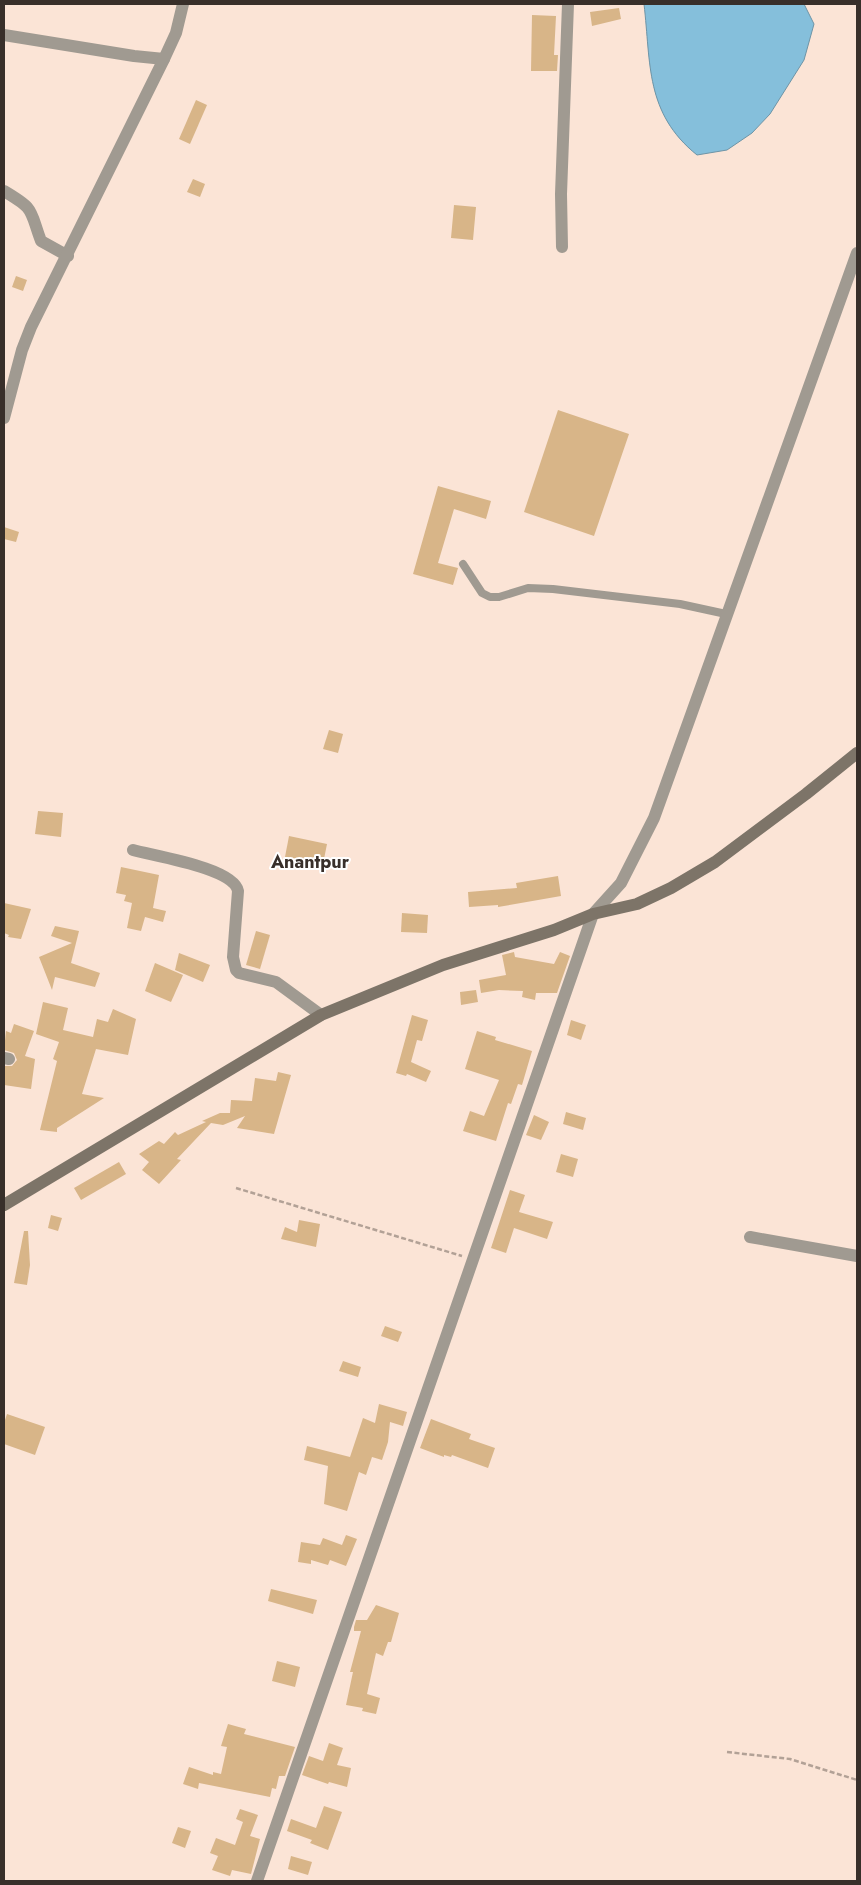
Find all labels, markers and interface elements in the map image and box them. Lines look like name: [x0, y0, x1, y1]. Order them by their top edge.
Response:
district label: Anantpur: [270, 849, 350, 875]

